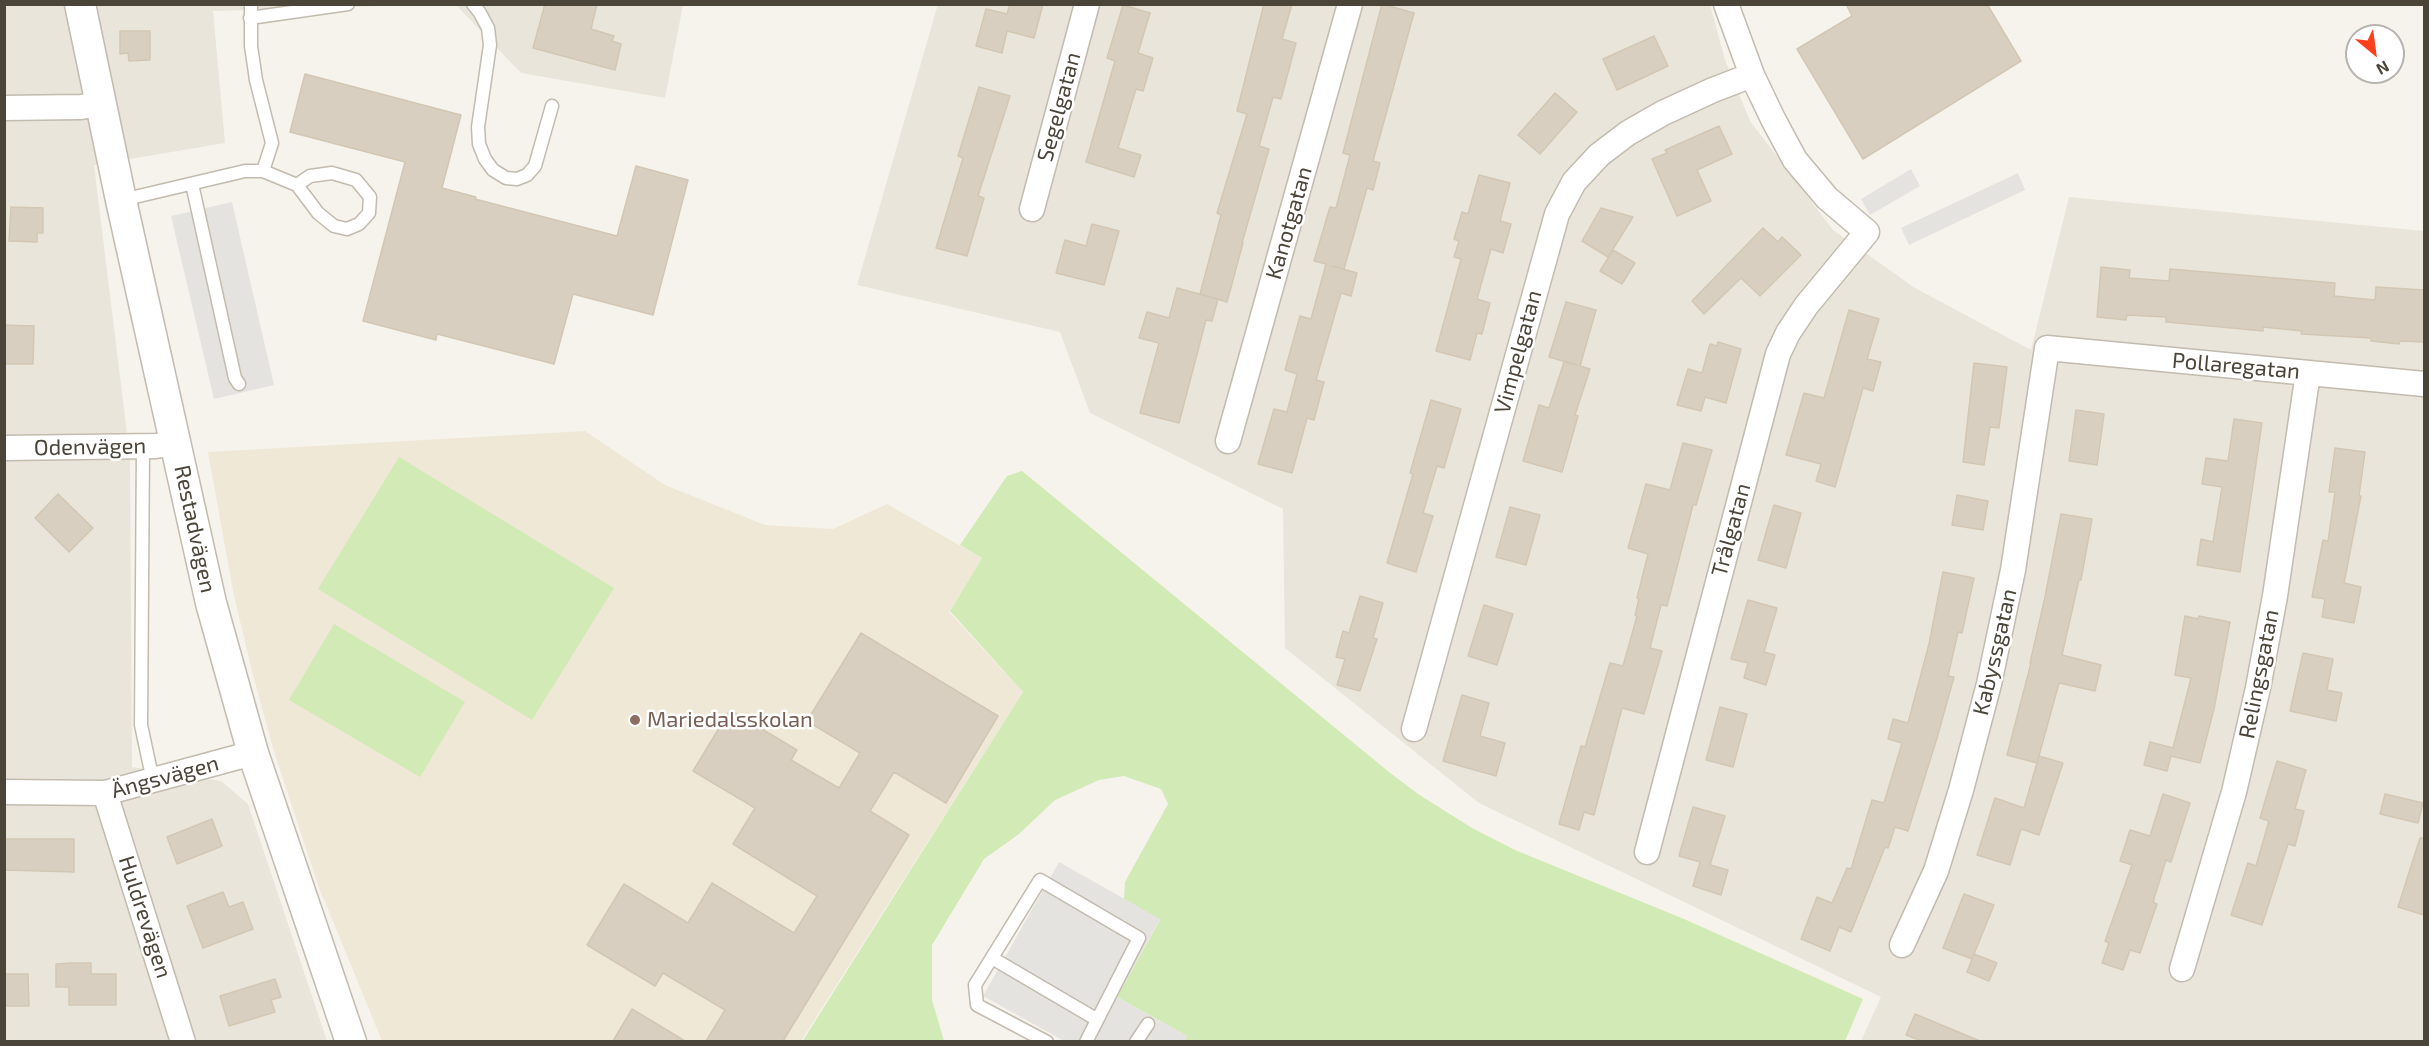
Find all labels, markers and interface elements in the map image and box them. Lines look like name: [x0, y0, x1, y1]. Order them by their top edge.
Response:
north arrow: [2345, 24, 2405, 84]
street label: Segelgatan: [1032, 49, 1086, 165]
text: N: [2373, 57, 2393, 80]
street label: Kanotgatan: [1260, 164, 1318, 282]
street label: Vimpelgatan: [1489, 287, 1547, 417]
street label: Pollaregatan: [2171, 347, 2301, 385]
street label: Odenvägen: [34, 433, 146, 461]
street label: Restadvägen: [169, 463, 221, 595]
street label: Trålgatan: [1706, 480, 1756, 580]
street label: Kabyssgatan: [1968, 586, 2022, 718]
street label: Relingsgatan: [2234, 607, 2284, 741]
place label: Mariedalsskolan: [647, 707, 813, 733]
marker: Mariedalsskolan: [628, 713, 642, 727]
street label: Ängsvägen: [108, 750, 222, 804]
street label: Huldrevägen: [113, 852, 177, 982]

